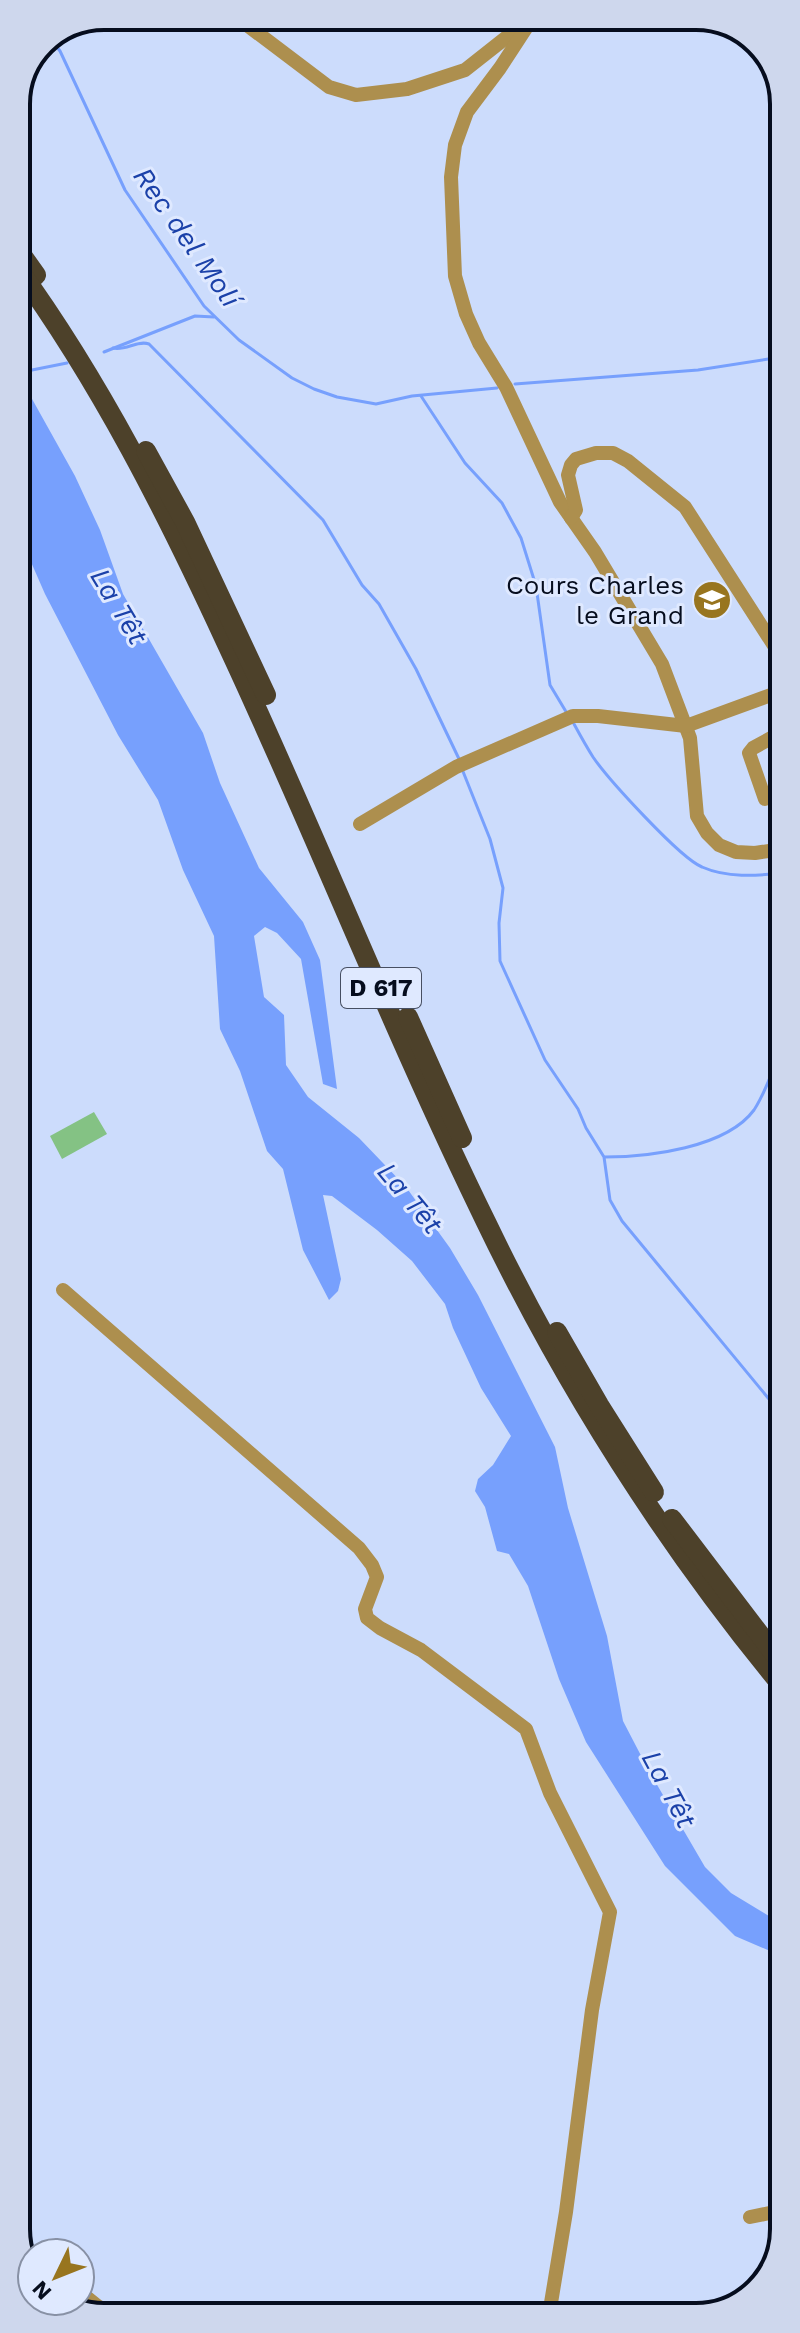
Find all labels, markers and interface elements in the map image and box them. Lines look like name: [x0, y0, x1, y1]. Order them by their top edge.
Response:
water label: Rec del Molí: [127, 161, 250, 316]
water label: La Têt: [83, 562, 155, 651]
place label: Cours Charles le Grand: [506, 570, 684, 630]
school or university icon: Cours Charles le Grand: [691, 579, 733, 621]
road number: D 617: [341, 968, 421, 1008]
water label: La Têt: [371, 1156, 450, 1241]
water label: La Têt: [635, 1745, 703, 1834]
north arrow: [16, 2237, 96, 2317]
text: N: [27, 2276, 56, 2305]

